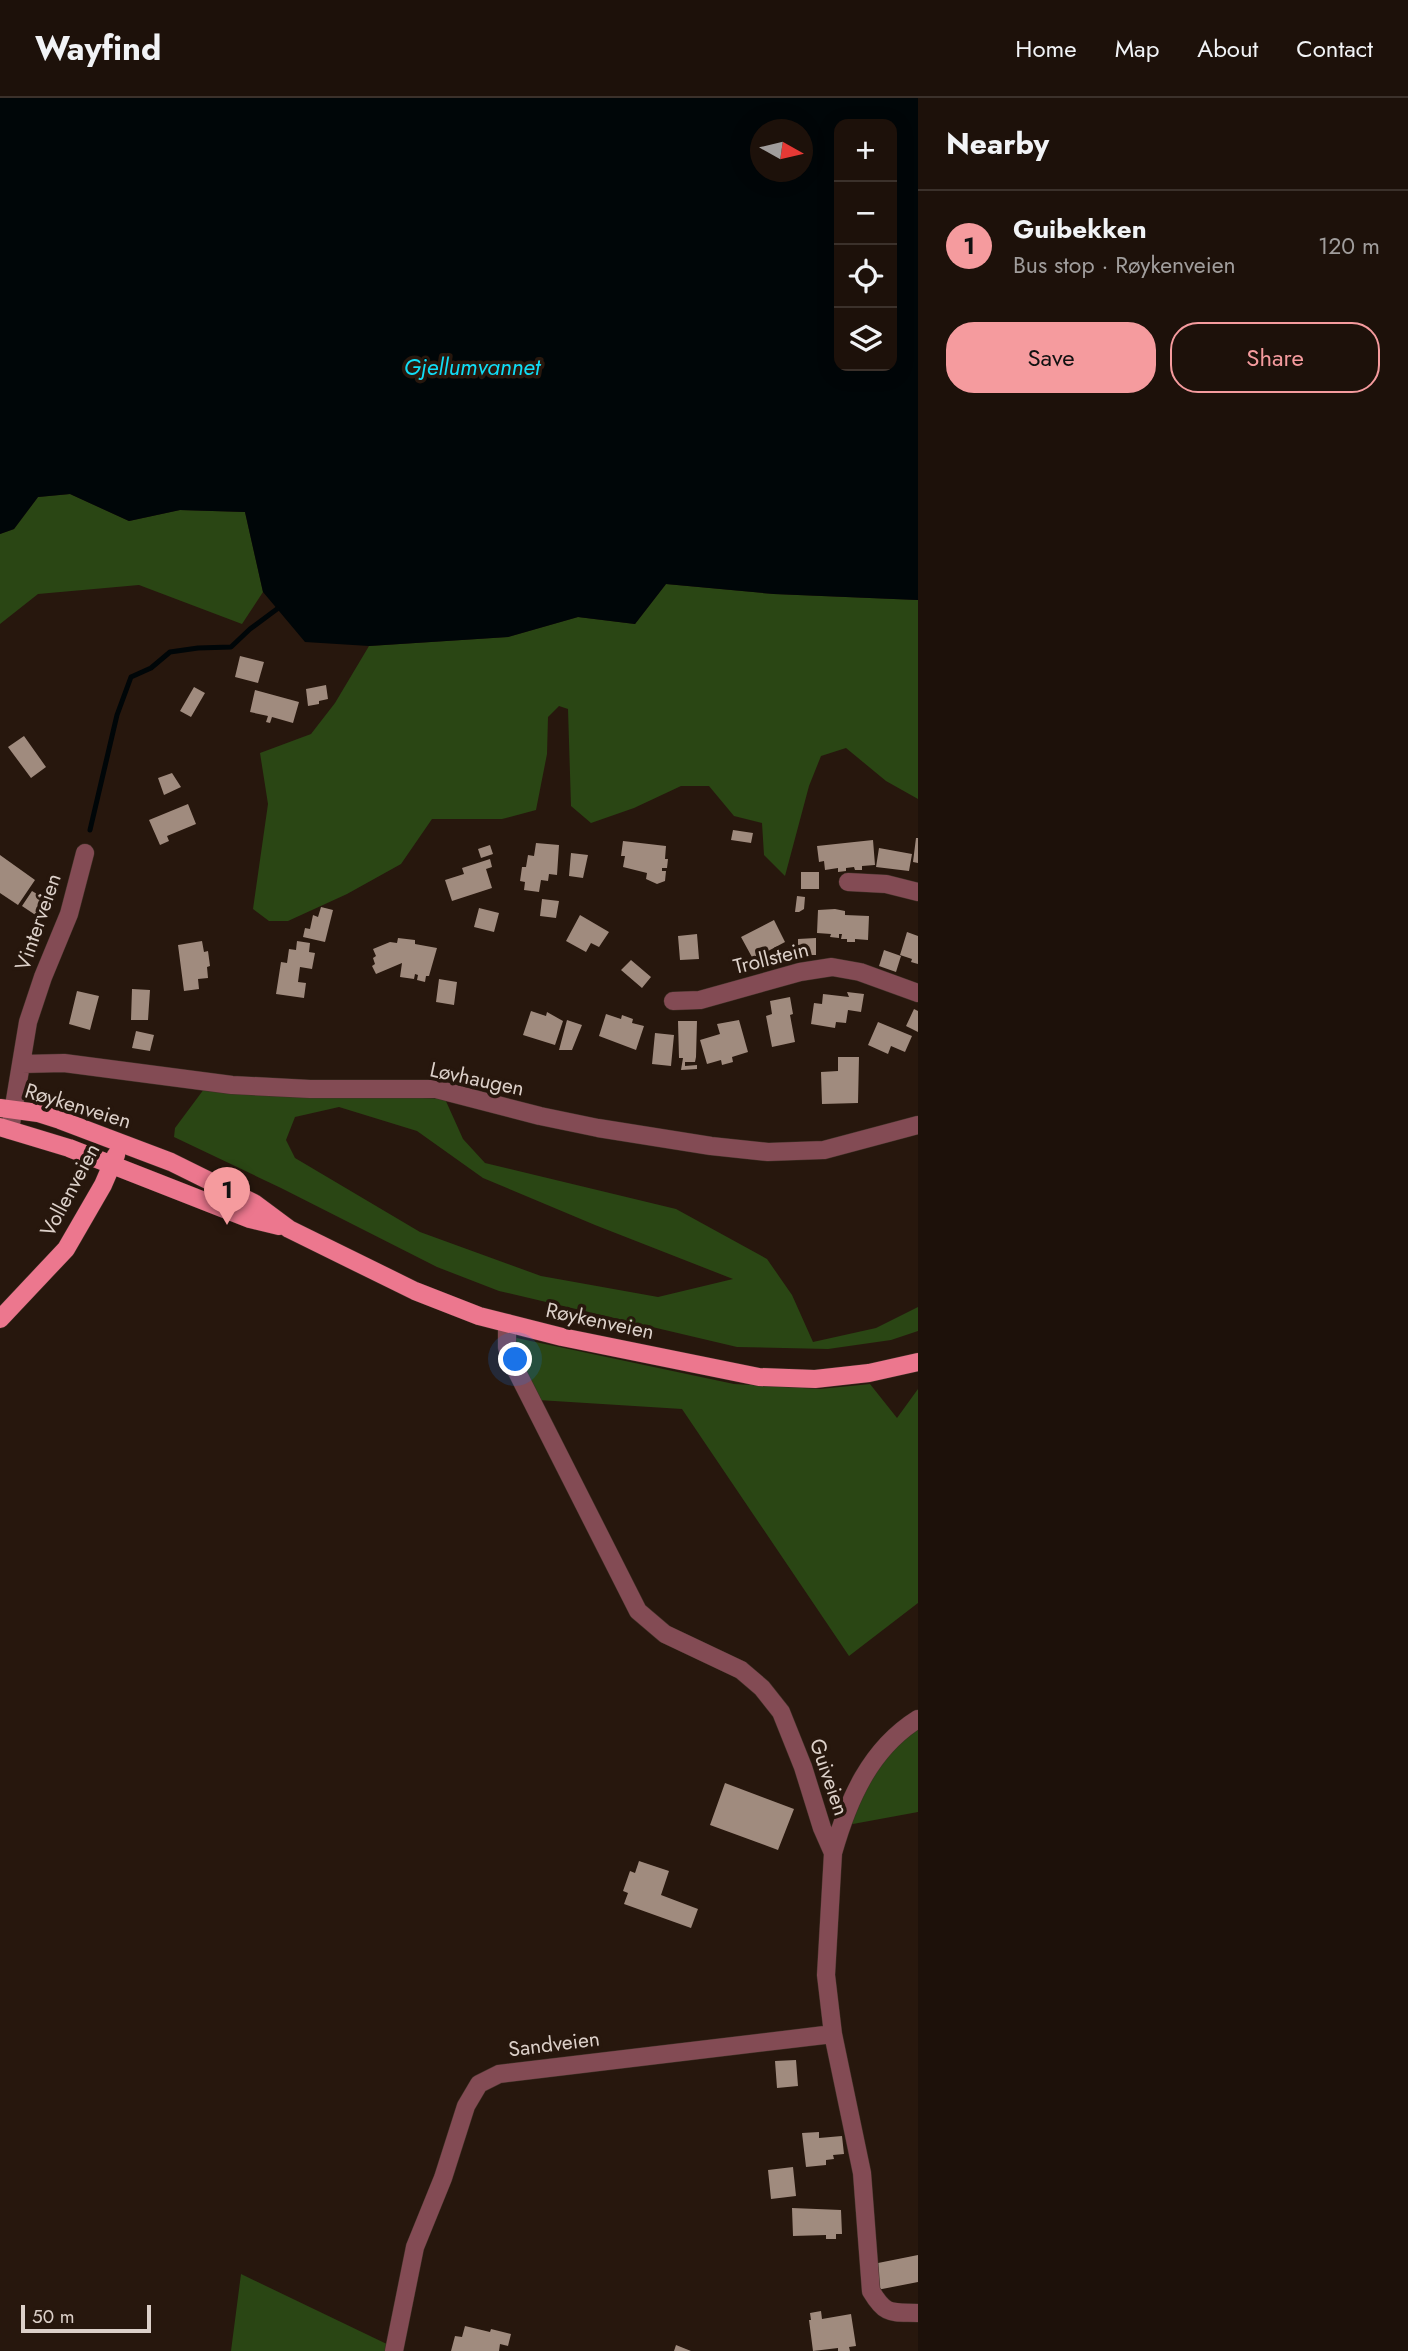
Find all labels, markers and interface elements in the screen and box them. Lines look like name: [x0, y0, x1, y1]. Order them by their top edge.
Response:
text: Wayfind: [35, 25, 161, 72]
text: Home: [1015, 31, 1077, 66]
text: Map: [1115, 31, 1159, 66]
text: About: [1197, 31, 1258, 66]
text: Contact: [1296, 31, 1373, 66]
north arrow: [750, 119, 813, 182]
map controls: [834, 119, 897, 371]
button: +: [834, 119, 897, 182]
text: Nearby: [946, 122, 1049, 165]
button: −: [834, 182, 897, 245]
text: Guibekken: [1013, 210, 1147, 248]
text: 1: [963, 229, 975, 263]
text: 120 m: [1318, 229, 1380, 263]
button: locate: [834, 245, 897, 308]
text: Bus stop · Røykenveien: [1013, 248, 1236, 282]
button: layers: [834, 308, 897, 371]
button: Save: [946, 322, 1156, 393]
button: Share: [1170, 322, 1380, 393]
water label: Gjellumvannet: [404, 350, 542, 384]
street label: Vinterveien: [7, 869, 69, 975]
street label: Trollstein: [730, 934, 812, 982]
street label: Løvhaugen: [427, 1054, 527, 1104]
street label: Røykenveien: [21, 1076, 135, 1136]
street label: Vollenveien: [33, 1138, 107, 1242]
pin: 1: [204, 1167, 250, 1225]
street label: Røykenveien: [543, 1295, 657, 1347]
your location: [498, 1342, 532, 1376]
street label: Guiveien: [802, 1734, 856, 1820]
street label: Sandveien: [507, 2024, 601, 2064]
scale bar: [21, 2302, 150, 2334]
text: 50 m: [32, 2303, 75, 2330]

